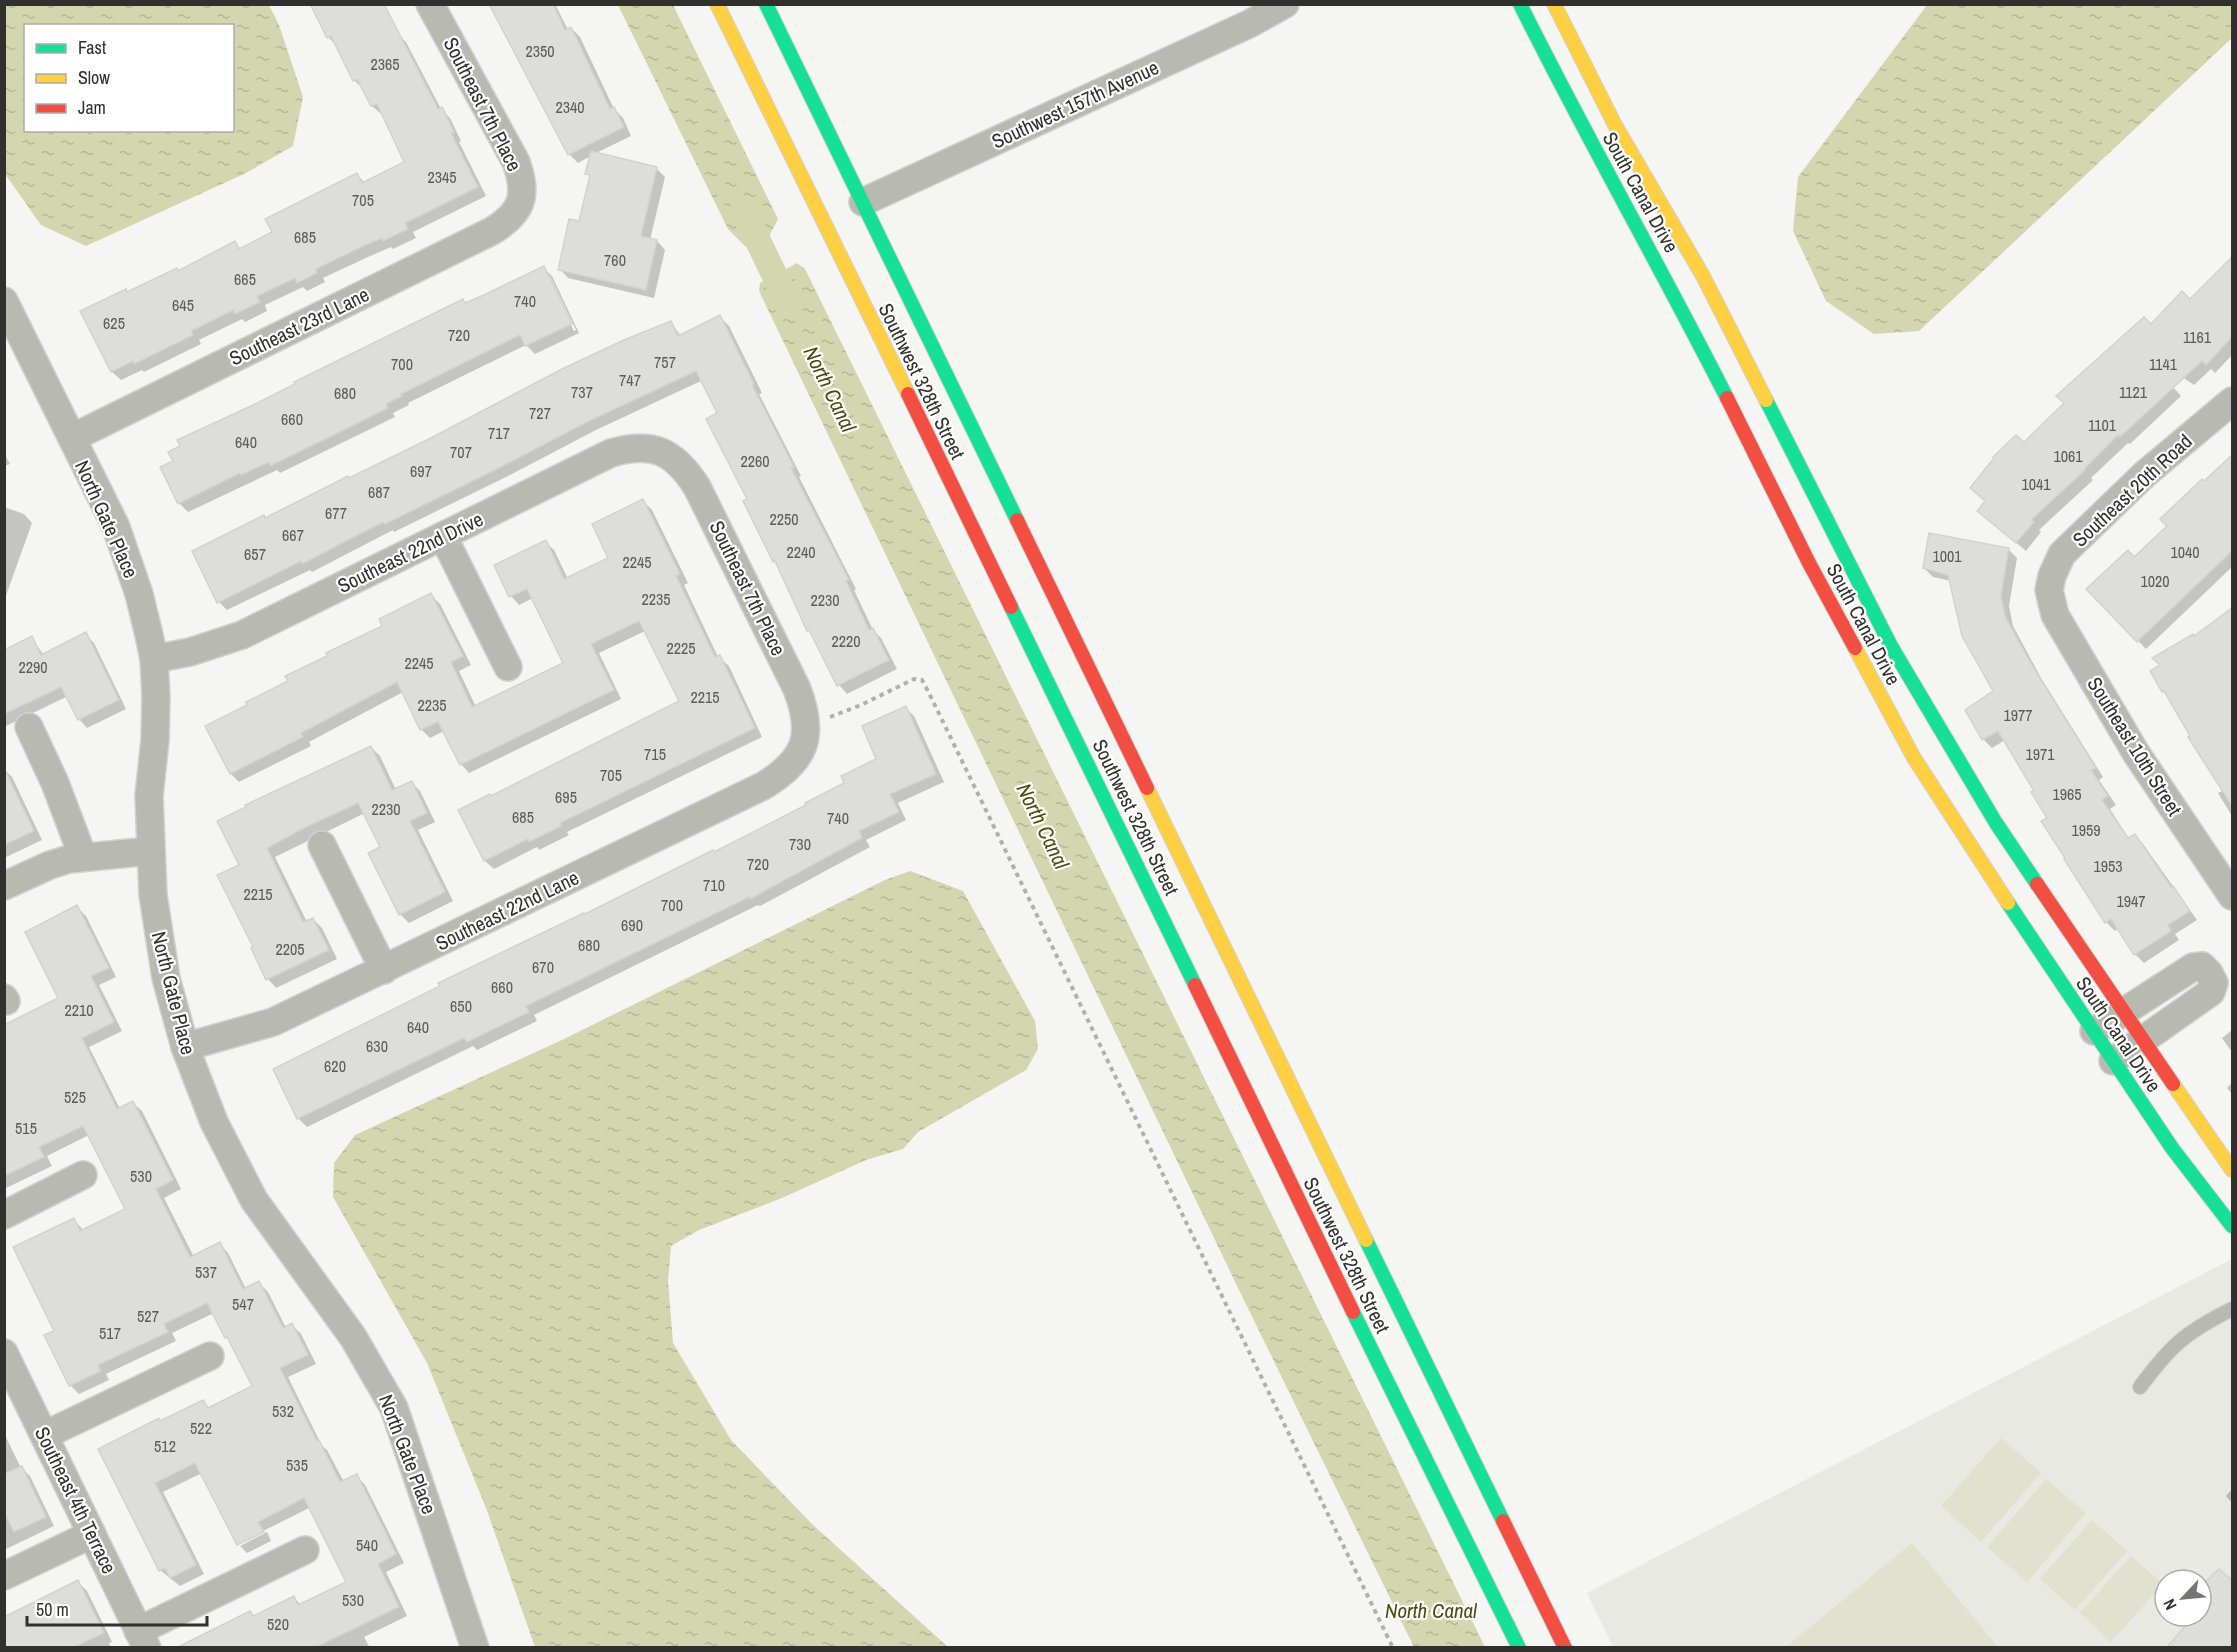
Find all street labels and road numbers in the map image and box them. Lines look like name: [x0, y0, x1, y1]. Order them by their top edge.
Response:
street label: Southeast 7th Place: [438, 32, 528, 176]
street label: Southwest 157th Avenue: [987, 53, 1163, 155]
street label: South Canal Drive: [1597, 127, 1685, 257]
street label: Southeast 23rd Lane: [225, 280, 373, 372]
street label: Southwest 328th Street: [872, 298, 972, 464]
street label: Southeast 20th Road: [2066, 428, 2198, 552]
street label: North Gate Place: [69, 456, 145, 582]
street label: Southeast 22nd Drive: [333, 505, 487, 599]
street label: Southeast 7th Place: [704, 516, 792, 660]
street label: South Canal Drive: [1821, 559, 1907, 689]
street label: Southeast 10th Street: [2082, 672, 2189, 821]
street label: Southwest 328th Street: [1086, 734, 1186, 900]
street label: Southeast 22nd Lane: [431, 864, 583, 956]
street label: North Gate Place: [146, 929, 202, 1057]
street label: South Canal Drive: [2070, 971, 2168, 1097]
street label: Southwest 328th Street: [1297, 1172, 1397, 1338]
street label: North Gate Place: [373, 1390, 443, 1518]
street label: Southeast 4th Terrace: [29, 1422, 123, 1578]

